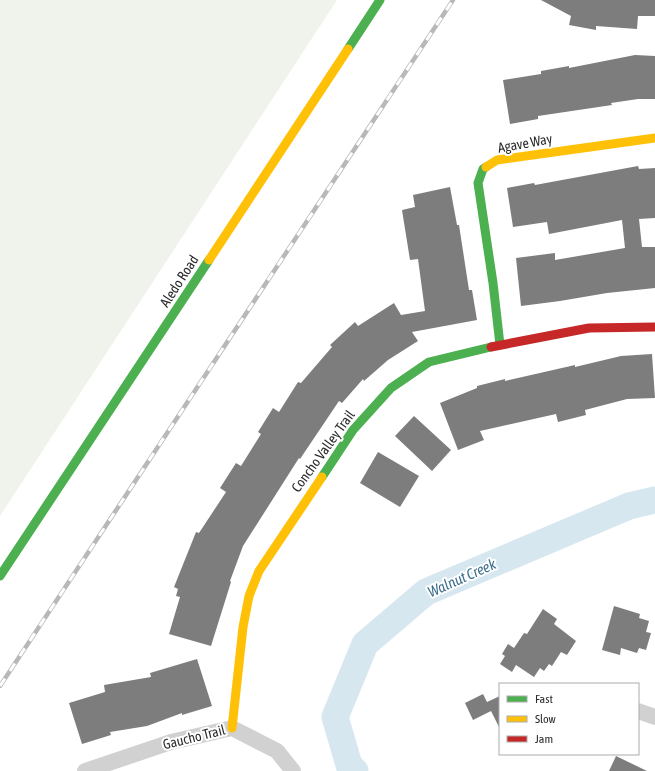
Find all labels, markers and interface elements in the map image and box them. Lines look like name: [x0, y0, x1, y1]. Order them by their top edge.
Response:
street label: Agave Way: [497, 130, 554, 156]
street label: Aledo Road: [156, 252, 202, 310]
street label: Concho Valley Trail: [288, 407, 358, 495]
water label: Walnut Creek: [425, 555, 499, 600]
legend: [499, 683, 639, 755]
text: Fast: [535, 692, 553, 706]
text: Slow: [535, 712, 556, 726]
street label: Gaucho Trail: [161, 721, 227, 752]
text: Jam: [535, 732, 553, 746]

